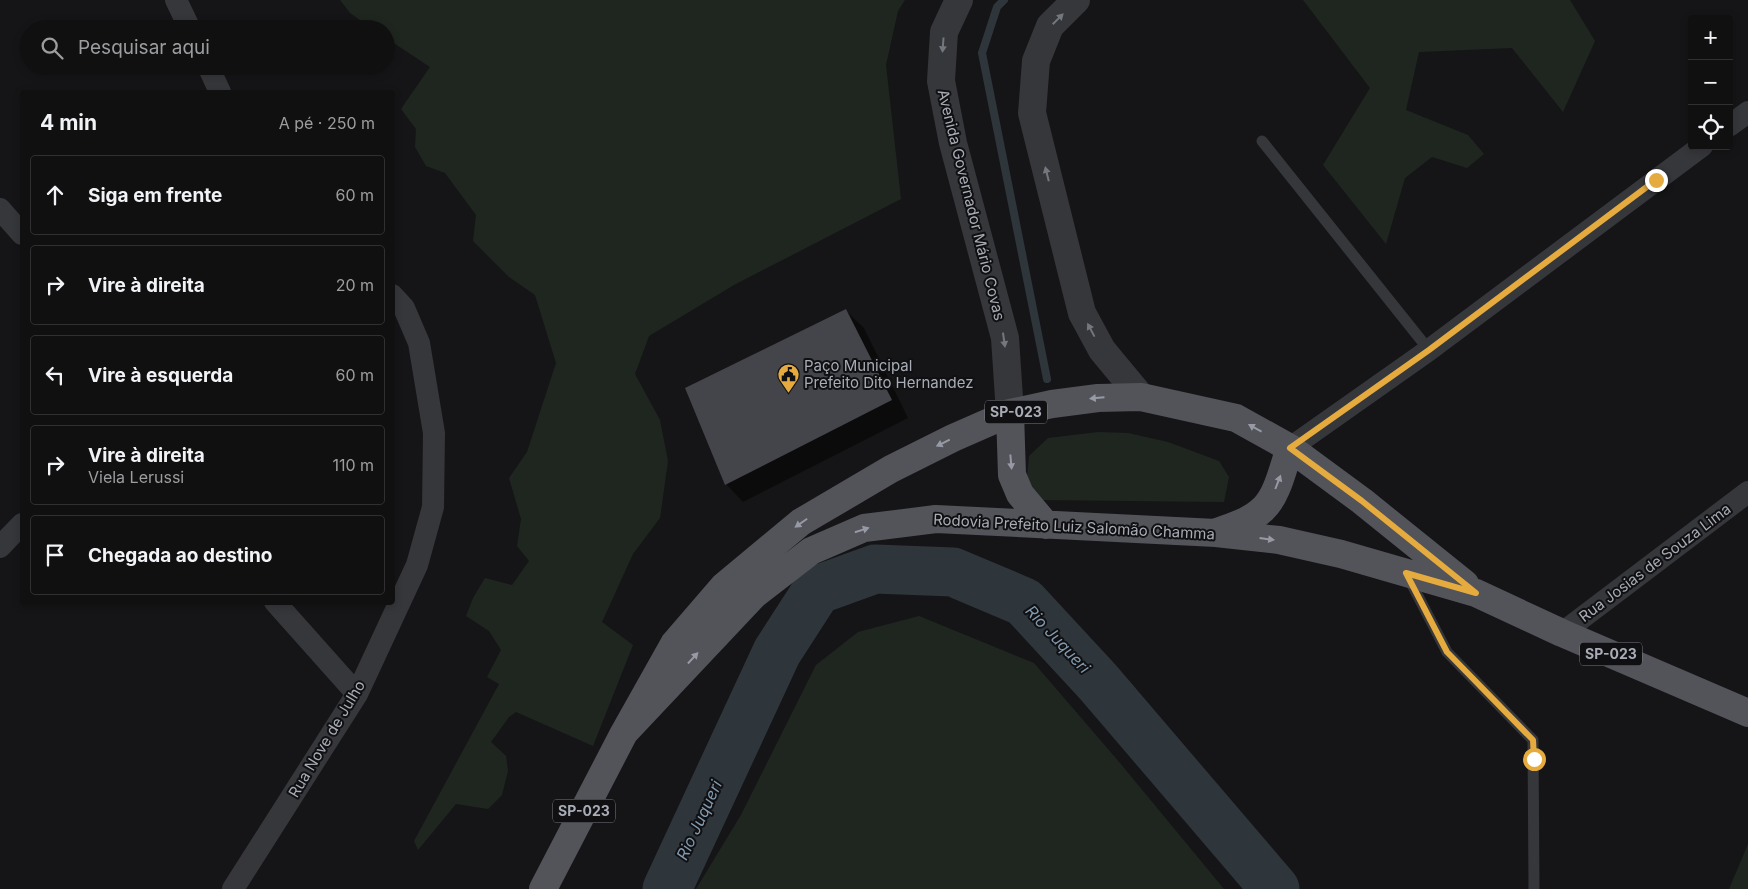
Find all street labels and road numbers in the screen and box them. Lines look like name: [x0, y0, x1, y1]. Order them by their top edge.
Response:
street label: Avenida Governador Mário Covas: [934, 87, 1009, 323]
road number: SP-023: [985, 401, 1047, 424]
street label: Rua Josias de Souza Lima: [1575, 499, 1734, 626]
street label: Rodovia Prefeito Luiz Salomão Chamma: [933, 510, 1215, 543]
road number: SP-023: [1580, 642, 1642, 666]
street label: Rua Nove de Julho: [284, 677, 369, 801]
road number: SP-023: [553, 799, 615, 822]

